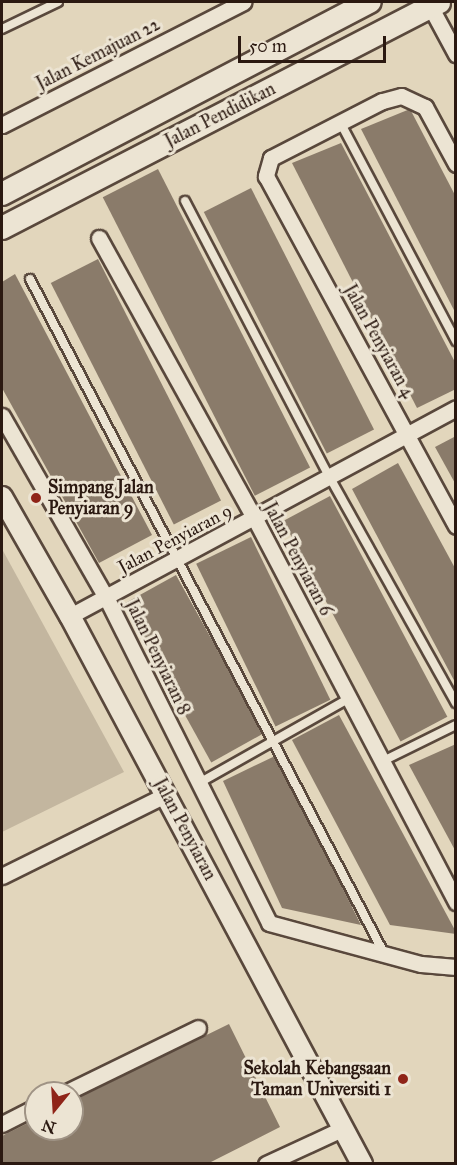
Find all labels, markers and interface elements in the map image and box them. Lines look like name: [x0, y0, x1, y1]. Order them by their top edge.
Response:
street label: Jalan Kemajuan 22: [32, 13, 164, 95]
scale bar: [241, 24, 390, 62]
text: 50 m: [249, 35, 287, 57]
street label: Jalan Pendidikan: [161, 78, 279, 152]
street label: Jalan Penyiaran 4: [339, 281, 419, 401]
place label: Simpang Jalan Penyiaran 9: [48, 477, 154, 520]
marker: Simpang Jalan Penyiaran 9: [29, 491, 43, 505]
street label: Jalan Penyiaran 6: [259, 499, 337, 619]
street label: Jalan Penyiaran 9: [114, 500, 236, 578]
street label: Jalan Penyiaran 8: [121, 596, 195, 718]
street label: Jalan Penyiaran: [149, 774, 221, 884]
place label: Sekolah Kebangsaan Taman Universiti 1: [244, 1058, 391, 1100]
marker: Sekolah Kebangsaan Taman Universiti 1: [396, 1072, 410, 1086]
north arrow: [24, 1081, 84, 1141]
text: N: [40, 1116, 58, 1138]

